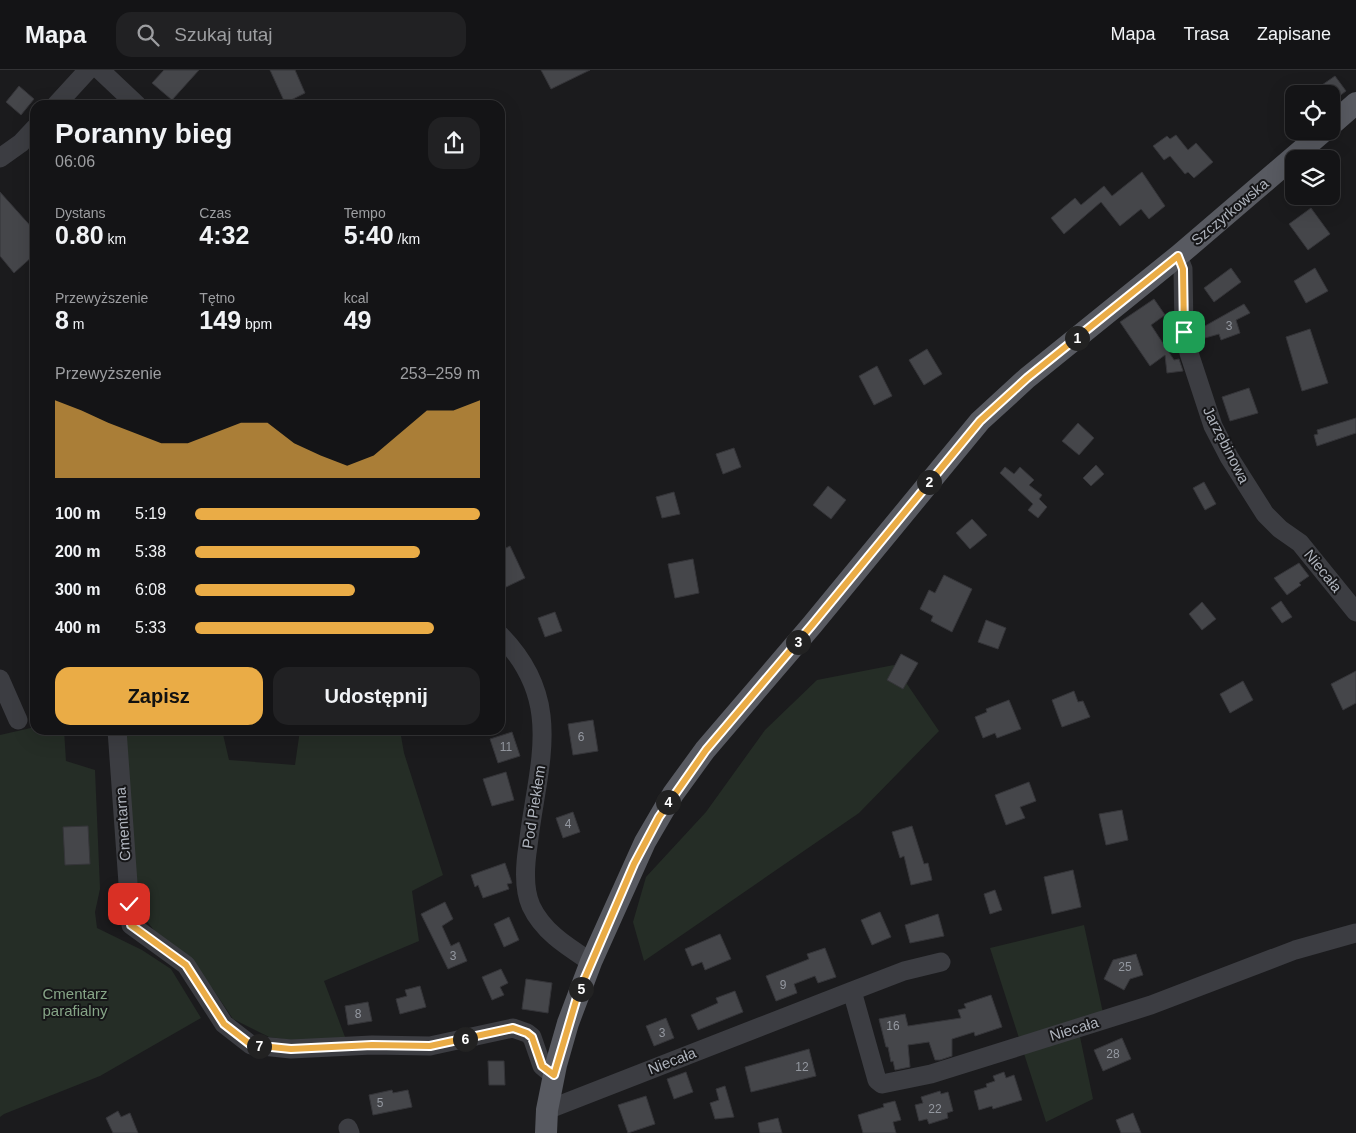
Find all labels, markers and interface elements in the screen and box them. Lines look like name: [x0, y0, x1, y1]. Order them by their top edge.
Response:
search box: [116, 12, 466, 57]
text: Mapa: [25, 21, 86, 48]
icon: search: [134, 21, 162, 49]
text: Szukaj tutaj: [174, 24, 273, 45]
text: Mapa: [1111, 24, 1156, 44]
text: Trasa: [1184, 24, 1229, 44]
text: Zapisane: [1257, 24, 1331, 44]
map controls: [1285, 85, 1340, 205]
button: locate: [1285, 85, 1340, 140]
button: share: [428, 117, 480, 169]
text: Poranny bieg: [55, 118, 232, 149]
button: layers: [1285, 150, 1340, 205]
text: 06:06: [55, 153, 95, 170]
street label: Szczyrkowska: [1188, 174, 1272, 249]
text: Dystans: [55, 205, 106, 221]
text: Czas: [199, 205, 231, 221]
text: Tempo: [344, 205, 386, 221]
text: 0.80: [55, 221, 104, 249]
text: 4:32: [199, 221, 249, 249]
text: 5:40: [344, 221, 394, 249]
text: km: [104, 231, 126, 247]
text: /km: [394, 231, 420, 247]
text: Przewyższenie: [55, 290, 148, 306]
text: Tętno: [199, 290, 235, 306]
text: kcal: [344, 290, 369, 306]
text: 8: [55, 306, 69, 334]
text: 149: [199, 306, 241, 334]
text: 49: [344, 306, 371, 334]
pin: [1163, 311, 1205, 353]
text: m: [69, 316, 84, 332]
text: bpm: [241, 316, 272, 332]
icon: arrive: [1170, 318, 1198, 346]
house number: 3: [1226, 319, 1233, 333]
pin: 1: [1064, 326, 1090, 350]
text: 1: [1074, 330, 1081, 346]
text: Przewyższenie: [55, 365, 162, 382]
text: 253–259 m: [400, 365, 480, 382]
street label: Jarzębinowa: [1200, 403, 1253, 487]
pin: 2: [916, 470, 942, 494]
text: 2: [926, 474, 933, 490]
text: 100 m: [55, 505, 100, 522]
text: 5:19: [135, 505, 166, 522]
text: 200 m: [55, 543, 100, 560]
text: 5:38: [135, 543, 166, 560]
street label: Niecała: [1301, 546, 1346, 596]
text: 300 m: [55, 581, 100, 598]
text: 6:08: [135, 581, 166, 598]
text: 400 m: [55, 619, 100, 636]
text: 5:33: [135, 619, 166, 636]
pin: 3: [786, 630, 810, 654]
text: 3: [795, 634, 802, 650]
button: Zapisz: [55, 667, 263, 725]
button: Udostępnij: [273, 667, 480, 725]
house number: 6: [578, 730, 585, 744]
house number: 11: [500, 740, 513, 754]
street label: Pod Piekłem: [519, 764, 548, 850]
street label: Cmentarna: [111, 786, 134, 862]
pin: 4: [656, 790, 680, 814]
text: 4: [665, 794, 672, 810]
house number: 4: [565, 817, 572, 831]
pin: [108, 883, 150, 925]
icon: check: [115, 890, 143, 918]
house number: 3: [450, 949, 457, 963]
house number: 25: [1118, 960, 1132, 974]
pin: 5: [568, 976, 594, 1002]
house number: 9: [780, 978, 787, 992]
text: 5: [578, 981, 585, 997]
park label: Cmentarz parafialny: [42, 985, 108, 1019]
house number: 8: [355, 1007, 362, 1021]
street label: Niecała: [1047, 1013, 1101, 1044]
house number: 16: [886, 1019, 900, 1033]
pin: 6: [452, 1026, 478, 1052]
house number: 3: [659, 1026, 666, 1040]
text: 6: [462, 1031, 469, 1047]
pin: 7: [246, 1034, 272, 1058]
text: 7: [256, 1038, 263, 1054]
street label: Niecała: [645, 1043, 699, 1077]
house number: 28: [1106, 1047, 1120, 1061]
house number: 12: [795, 1060, 809, 1074]
house number: 5: [377, 1096, 384, 1110]
house number: 22: [928, 1102, 942, 1116]

